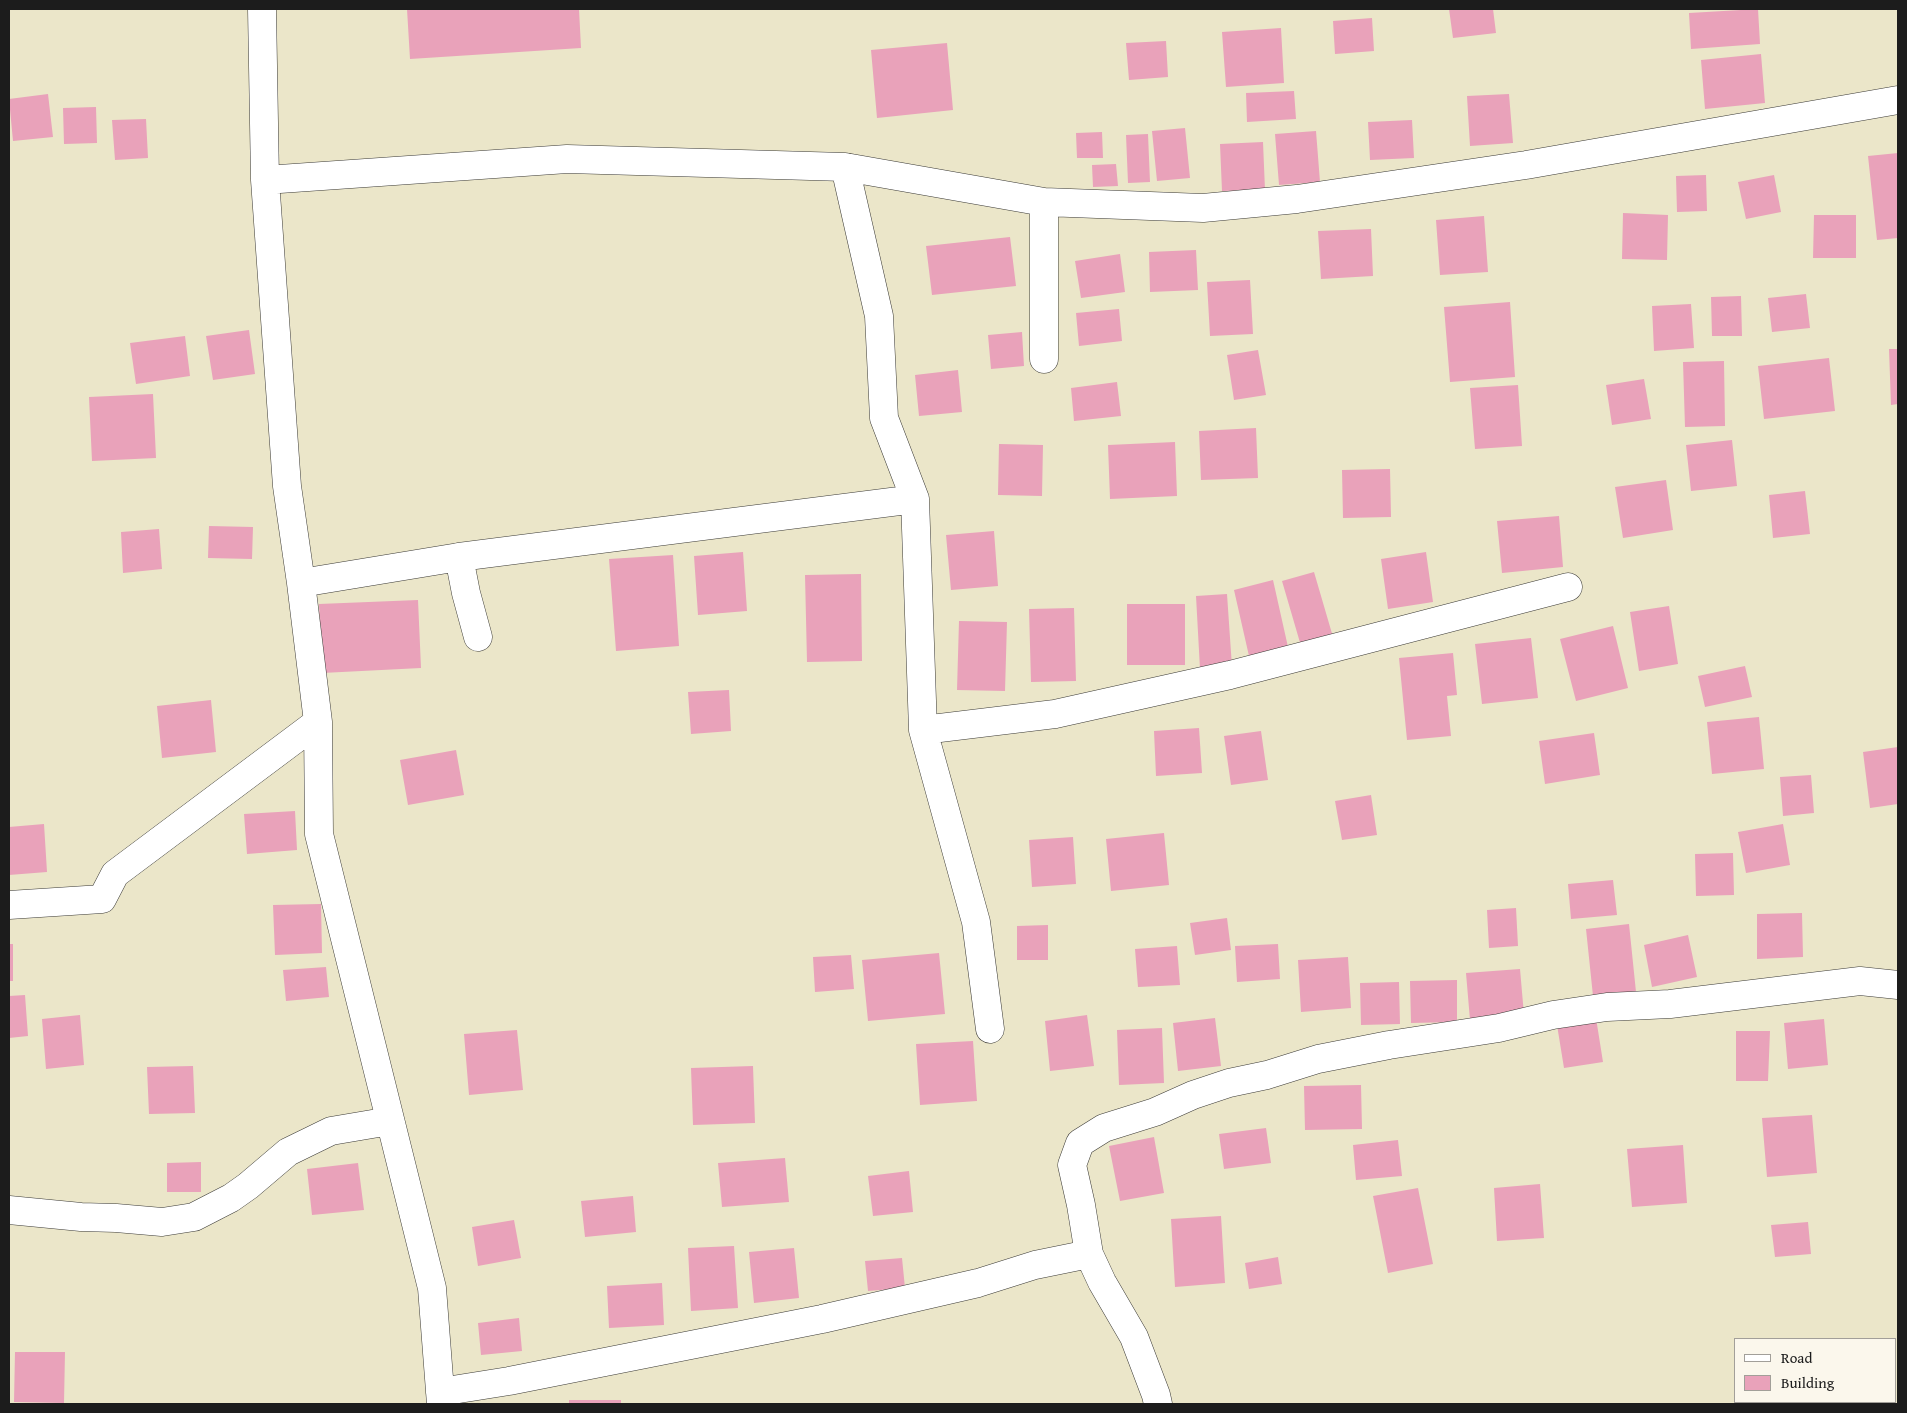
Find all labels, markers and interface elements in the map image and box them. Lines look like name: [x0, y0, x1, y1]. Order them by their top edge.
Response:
legend: [1734, 1338, 1897, 1403]
text: Road: [1781, 1347, 1812, 1368]
text: Building: [1781, 1372, 1834, 1393]

